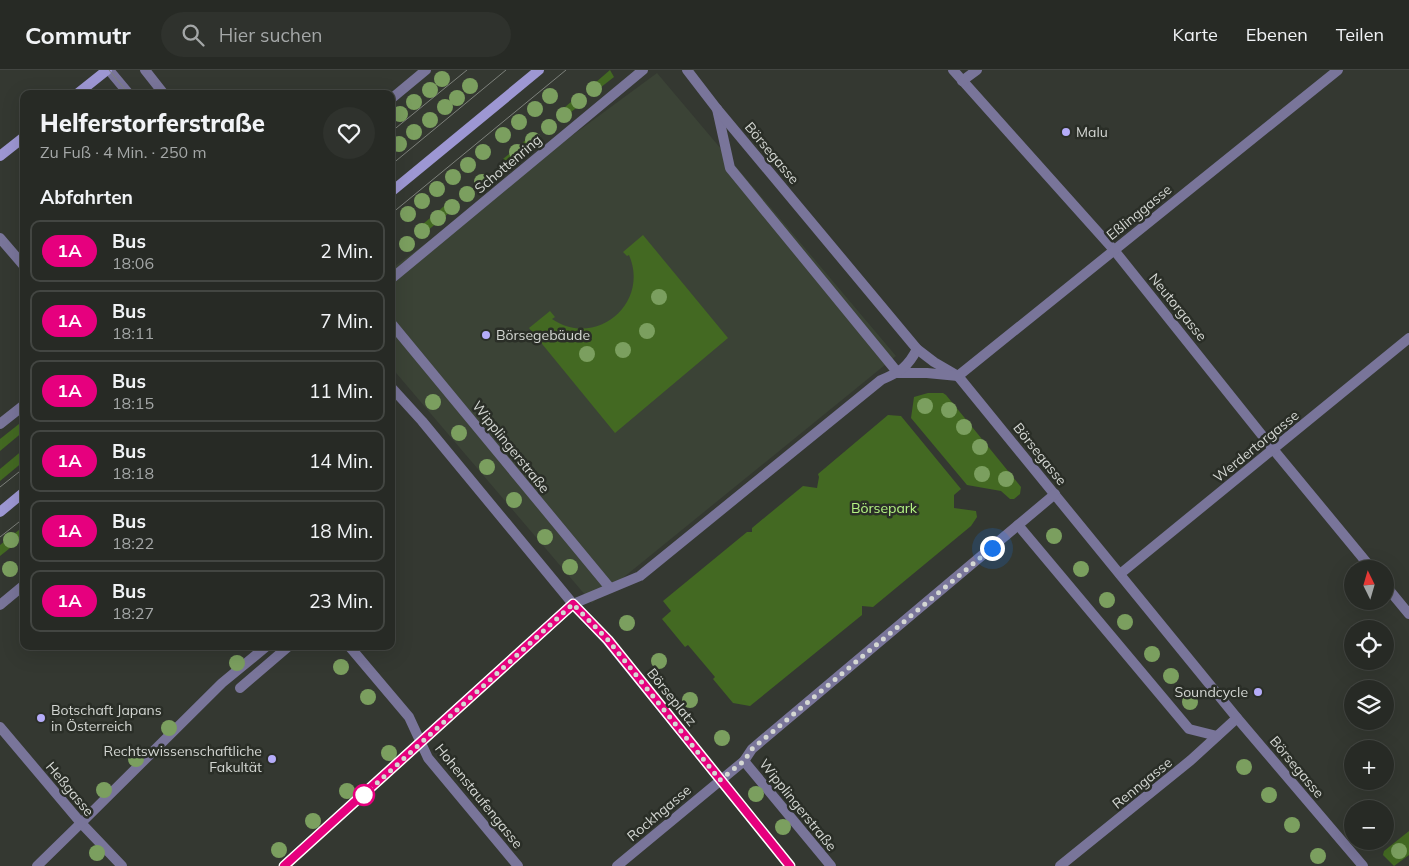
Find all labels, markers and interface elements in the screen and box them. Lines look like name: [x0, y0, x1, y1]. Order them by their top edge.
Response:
search box: [161, 12, 511, 57]
text: Commutr: [25, 20, 131, 50]
icon: search: [179, 21, 207, 49]
text: Hier suchen: [219, 23, 322, 47]
text: Karte: [1172, 23, 1218, 46]
text: Ebenen: [1246, 23, 1308, 46]
text: Teilen: [1336, 23, 1384, 46]
button: heart: [323, 107, 375, 159]
text: Helferstorferstraße: [40, 108, 265, 138]
street label: Börsegasse: [741, 118, 803, 188]
place label: Malu: [1076, 123, 1108, 141]
marker: Malu: [1060, 126, 1072, 138]
street label: Schottenring: [471, 131, 545, 197]
text: Zu Fuß · 4 Min. · 250 m: [40, 142, 206, 162]
street label: Eßlinggasse: [1103, 180, 1175, 244]
text: Abfahrten: [40, 185, 133, 209]
text: Bus: [112, 229, 146, 253]
text: 1A: [57, 239, 82, 262]
text: 2 Min.: [320, 239, 373, 263]
text: 18:06: [112, 253, 154, 273]
street label: Neutorgasse: [1145, 269, 1211, 345]
text: Bus: [112, 299, 146, 323]
text: 1A: [57, 309, 82, 332]
text: 7 Min.: [320, 309, 373, 333]
text: 18:11: [112, 323, 154, 343]
place label: Börsegebäude: [496, 326, 590, 344]
marker: Börsegebäude: [480, 329, 492, 341]
text: Bus: [112, 369, 146, 393]
text: 1A: [57, 379, 82, 402]
text: 11 Min.: [309, 379, 373, 403]
text: 18:15: [112, 393, 154, 413]
street label: Wipplingerstraße: [468, 397, 554, 497]
street label: Werdertorgasse: [1210, 406, 1302, 486]
street label: Börsegasse: [1009, 419, 1071, 489]
text: Bus: [112, 439, 146, 463]
text: 1A: [57, 449, 82, 472]
text: 14 Min.: [309, 449, 373, 473]
text: 18:18: [112, 463, 154, 483]
park label: Börsepark: [851, 499, 918, 517]
text: Bus: [112, 509, 146, 533]
text: 1A: [57, 519, 82, 542]
text: 18 Min.: [309, 519, 373, 543]
text: 18:22: [112, 533, 154, 553]
your location: [980, 536, 1005, 561]
north arrow: [1344, 560, 1394, 610]
map controls: [1344, 560, 1394, 850]
text: Bus: [112, 579, 146, 603]
text: 1A: [57, 589, 82, 612]
text: 23 Min.: [309, 589, 373, 613]
text: 18:27: [112, 603, 154, 623]
button: locate: [1344, 620, 1394, 670]
street label: Börseplatz: [643, 664, 701, 730]
button: layers: [1344, 680, 1394, 730]
place label: Soundcycle: [1174, 683, 1248, 701]
marker: Soundcycle: [1252, 686, 1264, 698]
place label: Botschaft Japans in Österreich: [51, 701, 162, 735]
marker: Botschaft Japans in Österreich: [35, 712, 47, 724]
street label: Börsegasse: [1266, 732, 1328, 802]
street label: Hohenstaufengasse: [431, 740, 527, 852]
button: +: [1344, 740, 1394, 790]
place label: Rechtswissenschaftliche Fakultät: [104, 742, 262, 776]
marker: Rechtswissenschaftliche Fakultät: [266, 753, 278, 765]
street label: Renngasse: [1108, 753, 1176, 813]
street label: Wipplingerstraße: [755, 755, 841, 855]
street label: Heßgasse: [42, 758, 98, 820]
street label: Rockhgasse: [623, 781, 695, 845]
unlabelled marker: [353, 784, 375, 806]
button: −: [1344, 800, 1394, 850]

